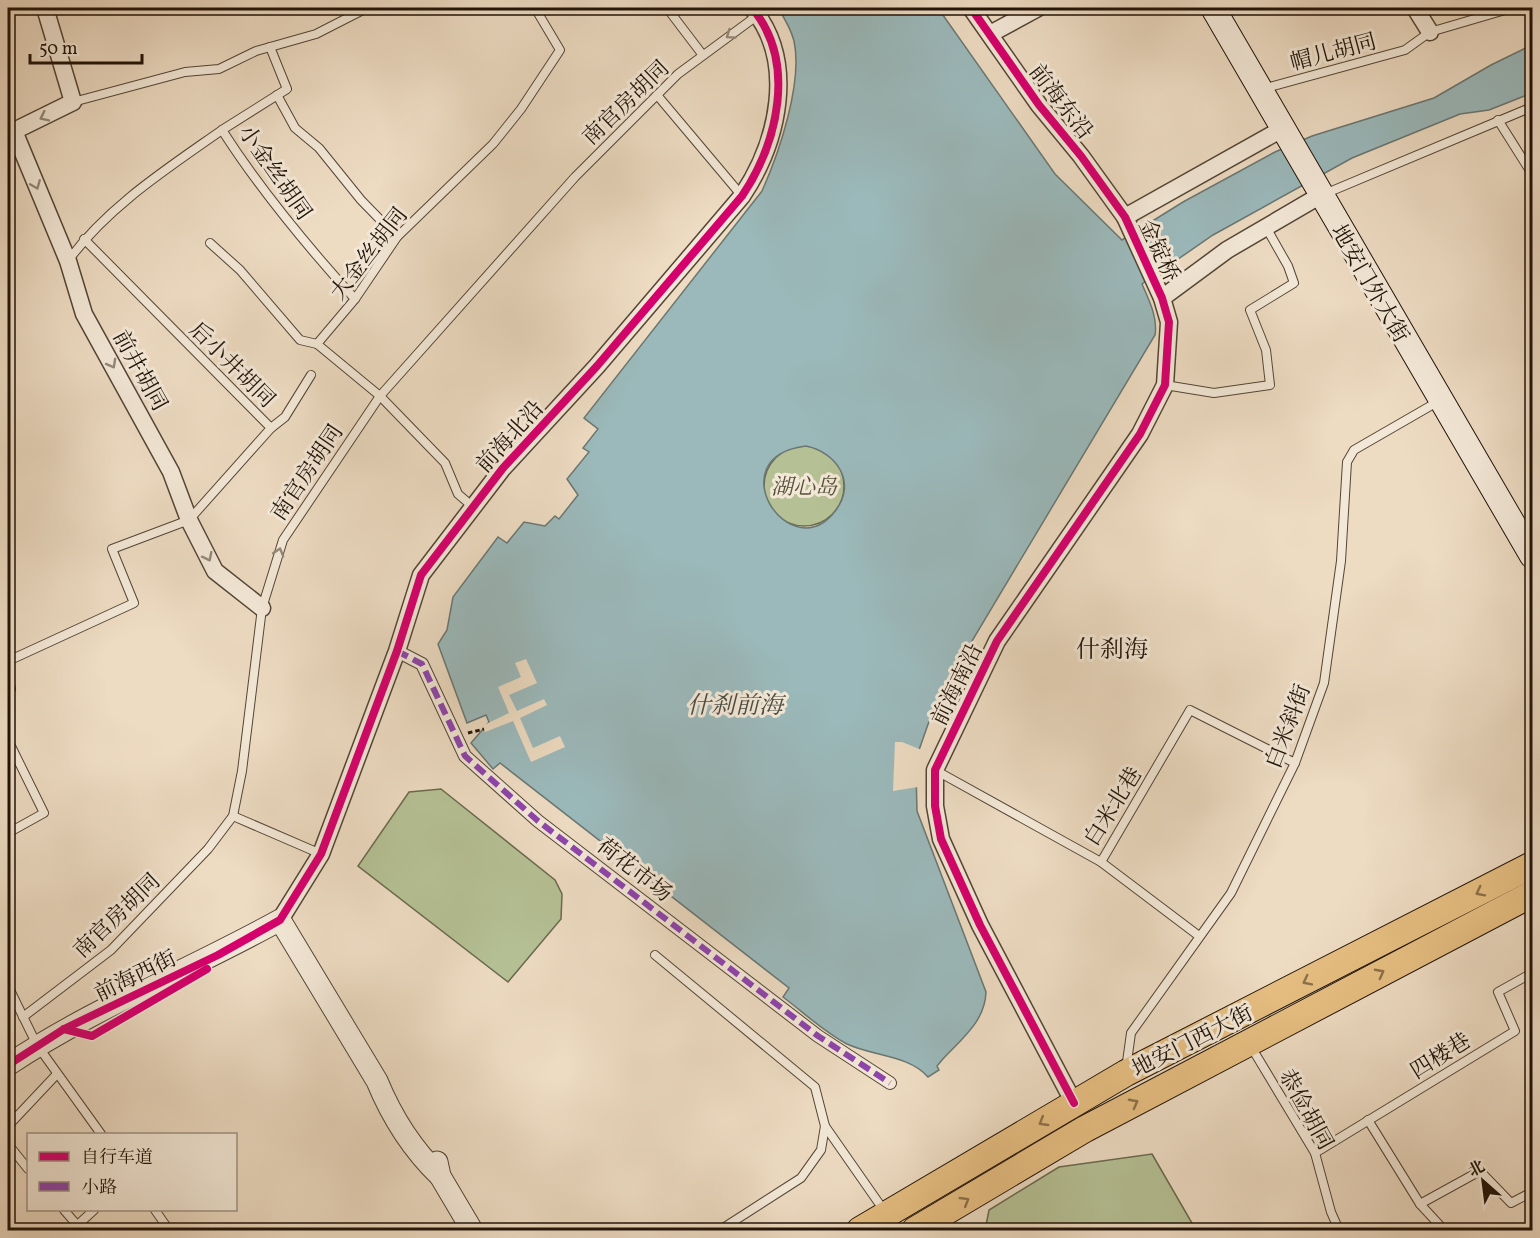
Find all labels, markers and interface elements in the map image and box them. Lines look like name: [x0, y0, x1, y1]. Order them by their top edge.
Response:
scale bar: [30, 27, 142, 65]
street label: 帽儿胡同: [1287, 27, 1380, 80]
one-way arrow: [726, 28, 737, 39]
text: 50 m: [39, 37, 78, 62]
street label: 南官房胡同: [576, 54, 677, 153]
street label: 前海东沿: [1021, 58, 1099, 147]
one-way arrow: [39, 109, 50, 121]
street label: 小金丝胡同: [230, 119, 318, 227]
one-way arrow: [29, 179, 41, 190]
street label: 大金丝胡同: [324, 202, 416, 307]
street label: 金锭桥: [1130, 215, 1186, 288]
street label: 地安门外大街: [1322, 219, 1415, 349]
street label: 后小井胡同: [181, 316, 281, 416]
street label: 前井胡同: [104, 325, 174, 417]
one-way arrow: [105, 358, 116, 369]
street label: 前海北沿: [470, 395, 552, 481]
street label: 南官房胡同: [264, 419, 352, 528]
park label: 湖心岛: [771, 473, 838, 504]
one-way arrow: [272, 547, 284, 558]
one-way arrow: [201, 551, 212, 562]
district label: 什刹海: [1076, 634, 1148, 668]
street label: 前海南沿: [925, 639, 991, 731]
street label: 白米斜街: [1259, 680, 1320, 774]
water label: 什刹前海: [687, 690, 787, 724]
street label: 白米北巷: [1078, 762, 1151, 853]
street label: 荷花市场: [589, 832, 678, 910]
street label: 南官房胡同: [67, 867, 168, 966]
one-way arrow: [1476, 885, 1487, 896]
street label: 前海西街: [90, 944, 182, 1010]
one-way arrow: [1374, 969, 1385, 980]
one-way arrow: [1303, 974, 1313, 985]
street label: 地安门西大街: [1127, 998, 1259, 1086]
street label: 四楼巷: [1405, 1026, 1478, 1088]
street label: 恭俭胡同: [1270, 1064, 1340, 1156]
one-way arrow: [1127, 1099, 1138, 1110]
one-way arrow: [1039, 1115, 1049, 1127]
legend: [27, 1133, 237, 1211]
text: 自行车道: [81, 1146, 153, 1171]
north arrow: [1453, 1151, 1513, 1211]
text: 北: [1465, 1156, 1489, 1183]
text: 小路: [81, 1176, 117, 1201]
one-way arrow: [959, 1196, 969, 1208]

